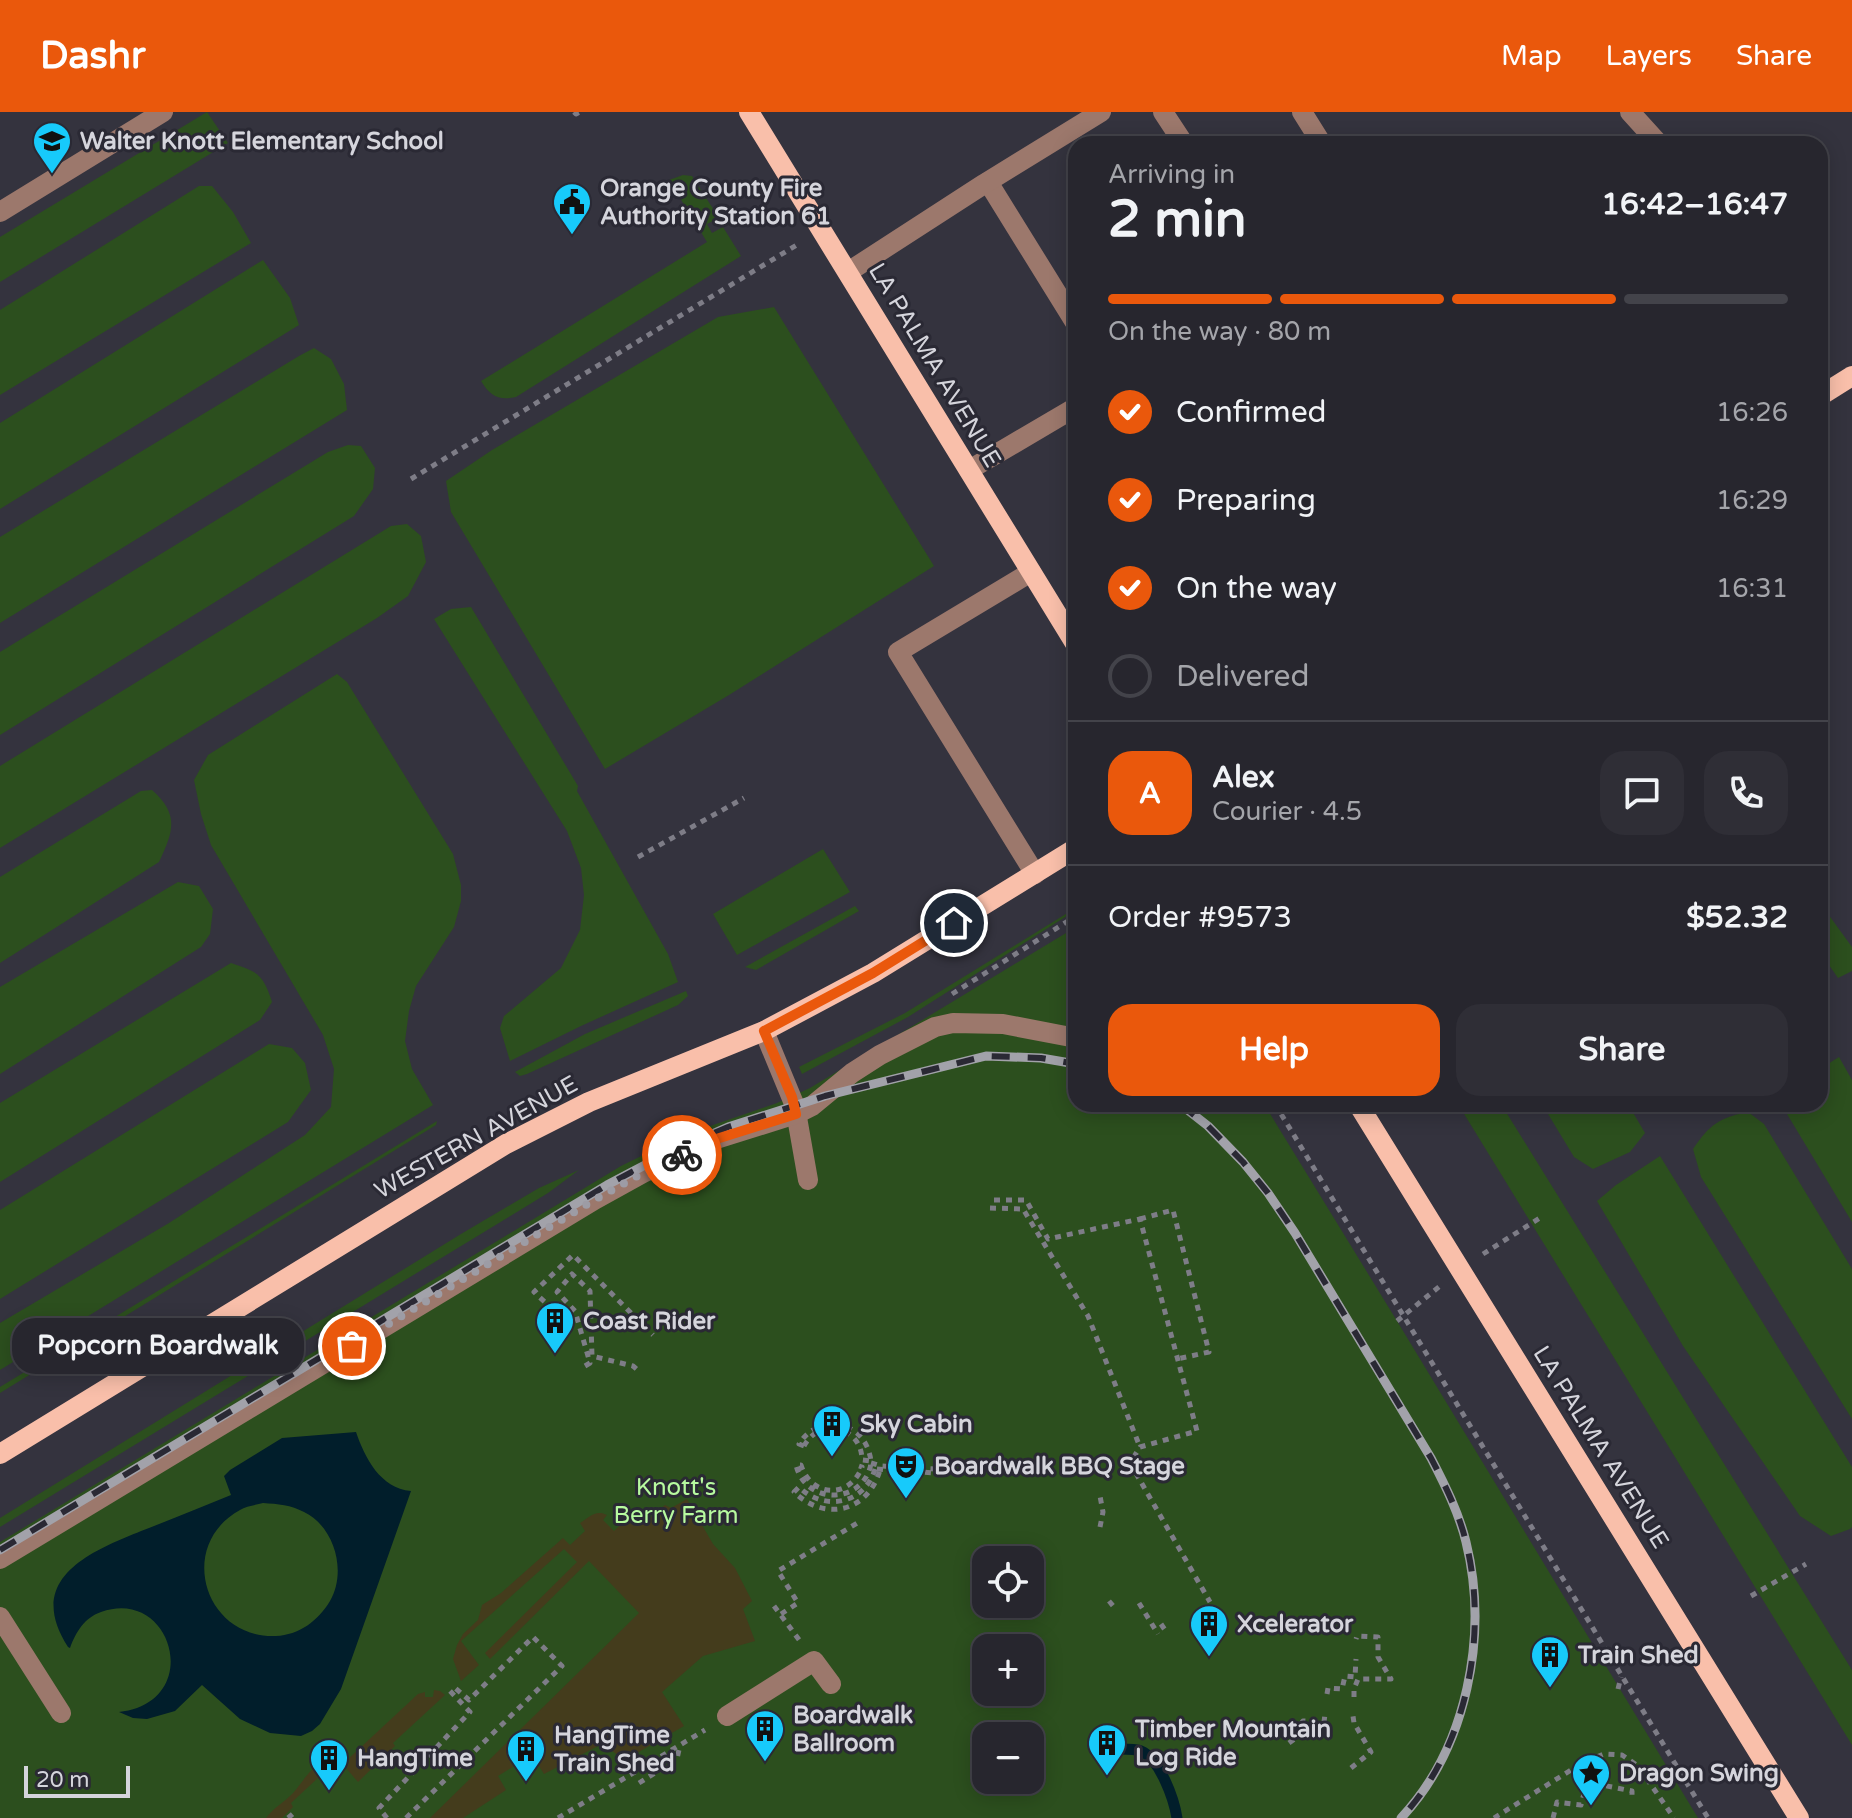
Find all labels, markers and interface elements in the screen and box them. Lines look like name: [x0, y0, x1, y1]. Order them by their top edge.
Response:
text: Dashr: [40, 33, 145, 79]
text: Map: [1501, 39, 1562, 73]
text: Layers: [1606, 39, 1692, 73]
text: Share: [1736, 39, 1812, 73]
school or university icon: Walter Knott Elementary School: [31, 120, 73, 175]
place label: Walter Knott Elementary School: [80, 127, 444, 156]
text: Arriving in: [1108, 159, 1235, 190]
place label: Orange County Fire Authority Station 61: [600, 174, 831, 231]
public building icon: Orange County Fire Authority Station 61: [551, 181, 593, 236]
text: 16:42–16:47: [1601, 186, 1788, 223]
text: 2 min: [1108, 188, 1247, 251]
street label: LA PALMA AVENUE: [862, 258, 1007, 473]
text: On the way · 80 m: [1108, 316, 1331, 347]
icon: check: [1108, 390, 1152, 434]
text: Confirmed: [1176, 394, 1327, 431]
text: 16:26: [1716, 397, 1788, 428]
icon: check: [1108, 478, 1152, 522]
text: Preparing: [1176, 482, 1316, 519]
text: 16:29: [1716, 485, 1788, 516]
icon: check: [1108, 566, 1152, 610]
text: On the way: [1176, 570, 1337, 607]
text: 16:31: [1716, 573, 1788, 604]
text: Delivered: [1176, 658, 1310, 695]
button: chat: [1600, 751, 1684, 835]
button: phone: [1704, 751, 1788, 835]
text: Alex: [1212, 759, 1275, 796]
text: A: [1139, 775, 1161, 812]
text: Courier · 4.5: [1212, 796, 1362, 827]
pin: [920, 889, 988, 957]
text: Order #9573: [1108, 899, 1292, 936]
text: $52.32: [1686, 899, 1788, 936]
icon: home: [932, 901, 976, 945]
button: Help: [1108, 1004, 1440, 1096]
button: Share: [1456, 1004, 1788, 1096]
street label: WESTERN AVENUE: [370, 1070, 583, 1205]
courier: [642, 1115, 722, 1195]
icon: bike: [660, 1133, 704, 1177]
building icon: Coast Rider: [534, 1300, 576, 1355]
place label: Coast Rider: [583, 1307, 716, 1336]
pin: [318, 1312, 386, 1380]
callout: Popcorn Boardwalk: [12, 1318, 304, 1374]
icon: bag: [330, 1324, 374, 1368]
text: Popcorn Boardwalk: [37, 1330, 279, 1361]
street label: LA PALMA AVENUE: [1526, 1341, 1675, 1554]
building icon: Sky Cabin: [811, 1403, 853, 1458]
place label: Sky Cabin: [860, 1410, 973, 1439]
theatre icon: Boardwalk BBQ Stage: [885, 1445, 927, 1500]
place label: Boardwalk BBQ Stage: [934, 1452, 1185, 1481]
park label: Knott's Berry Farm: [613, 1473, 739, 1530]
map controls: [972, 1546, 1044, 1794]
button: locate: [972, 1546, 1044, 1618]
building icon: Xcelerator: [1188, 1603, 1230, 1658]
place label: Xcelerator: [1237, 1610, 1354, 1639]
button: +: [972, 1634, 1044, 1706]
building icon: Train Shed: [1529, 1634, 1571, 1689]
place label: Train Shed: [1577, 1641, 1699, 1670]
place label: Boardwalk Ballroom: [793, 1701, 913, 1758]
building icon: Boardwalk Ballroom: [744, 1708, 786, 1763]
place label: Timber Mountain Log Ride: [1134, 1715, 1331, 1772]
place label: HangTime Train Shed: [553, 1721, 675, 1778]
button: −: [972, 1722, 1044, 1794]
building icon: Timber Mountain Log Ride: [1086, 1722, 1128, 1777]
building icon: HangTime Train Shed: [505, 1728, 547, 1783]
building icon: HangTime: [308, 1737, 350, 1792]
place label: HangTime: [357, 1744, 473, 1773]
place icon: Dragon Swing: [1570, 1752, 1612, 1807]
place label: Dragon Swing: [1619, 1759, 1779, 1788]
scale bar: [24, 1762, 130, 1798]
text: 20 m: [36, 1767, 90, 1793]

